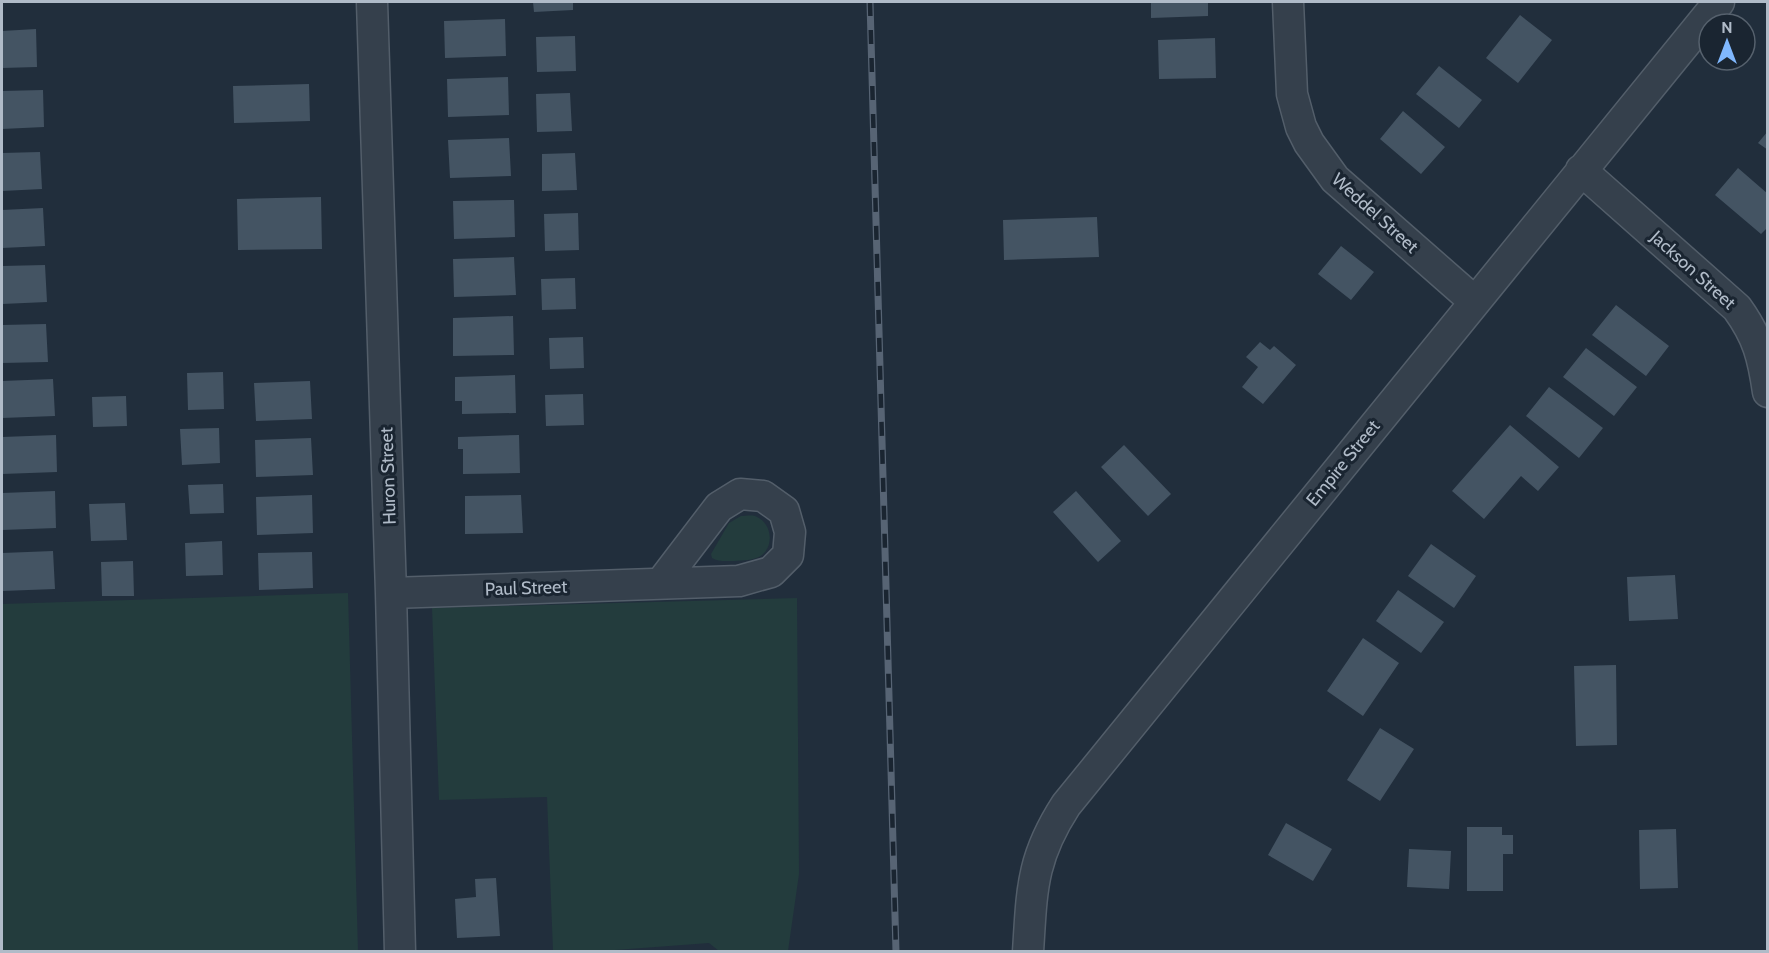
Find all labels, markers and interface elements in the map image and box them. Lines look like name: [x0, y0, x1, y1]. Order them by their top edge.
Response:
north arrow: [1697, 12, 1757, 72]
text: N: [1721, 18, 1733, 37]
street label: Weddel Street: [1327, 168, 1423, 258]
street label: Jackson Street: [1645, 225, 1740, 314]
street label: Empire Street: [1302, 416, 1384, 510]
street label: Huron Street: [375, 427, 401, 525]
street label: Paul Street: [484, 576, 568, 600]

